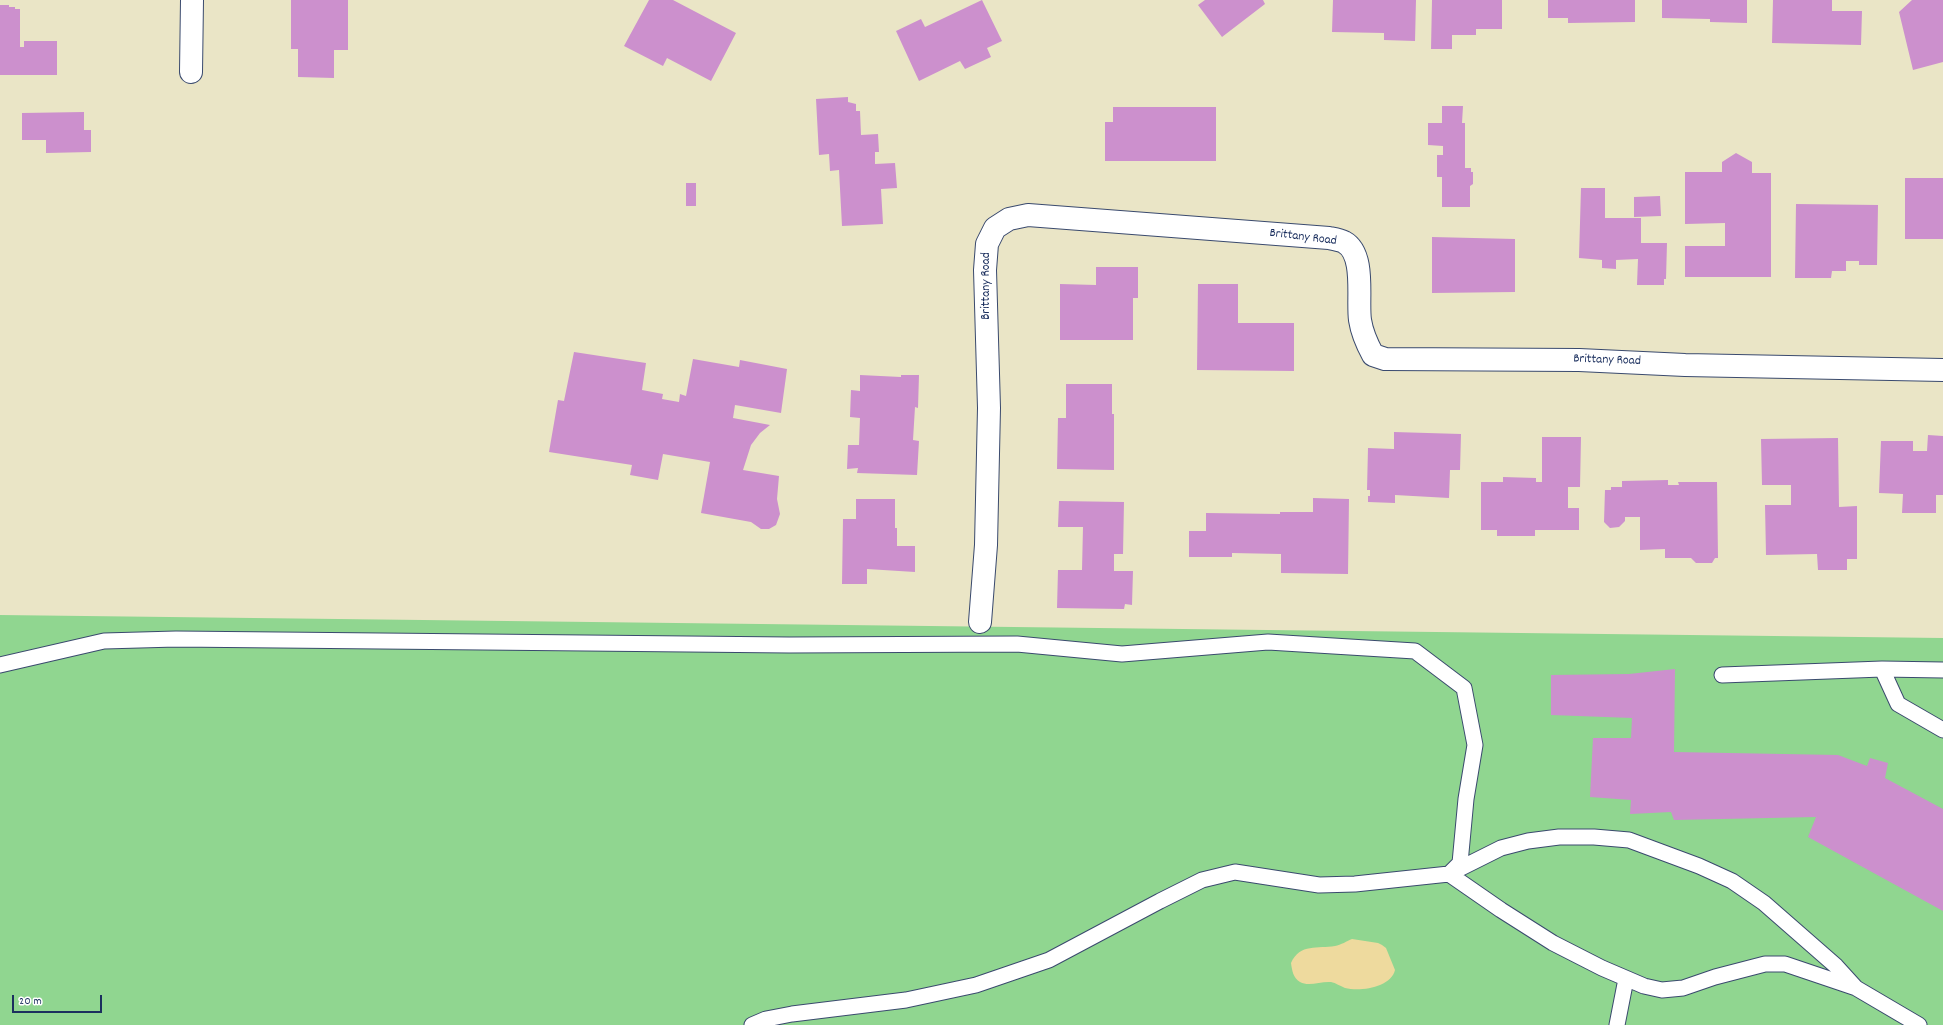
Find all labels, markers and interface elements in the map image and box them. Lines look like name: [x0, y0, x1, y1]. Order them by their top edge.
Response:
street label: Brittany Road: [1268, 226, 1338, 250]
street label: Brittany Road: [979, 252, 995, 320]
street label: Brittany Road: [1573, 352, 1641, 370]
scale bar: [14, 987, 104, 1013]
text: 20 m: [19, 993, 42, 1010]

